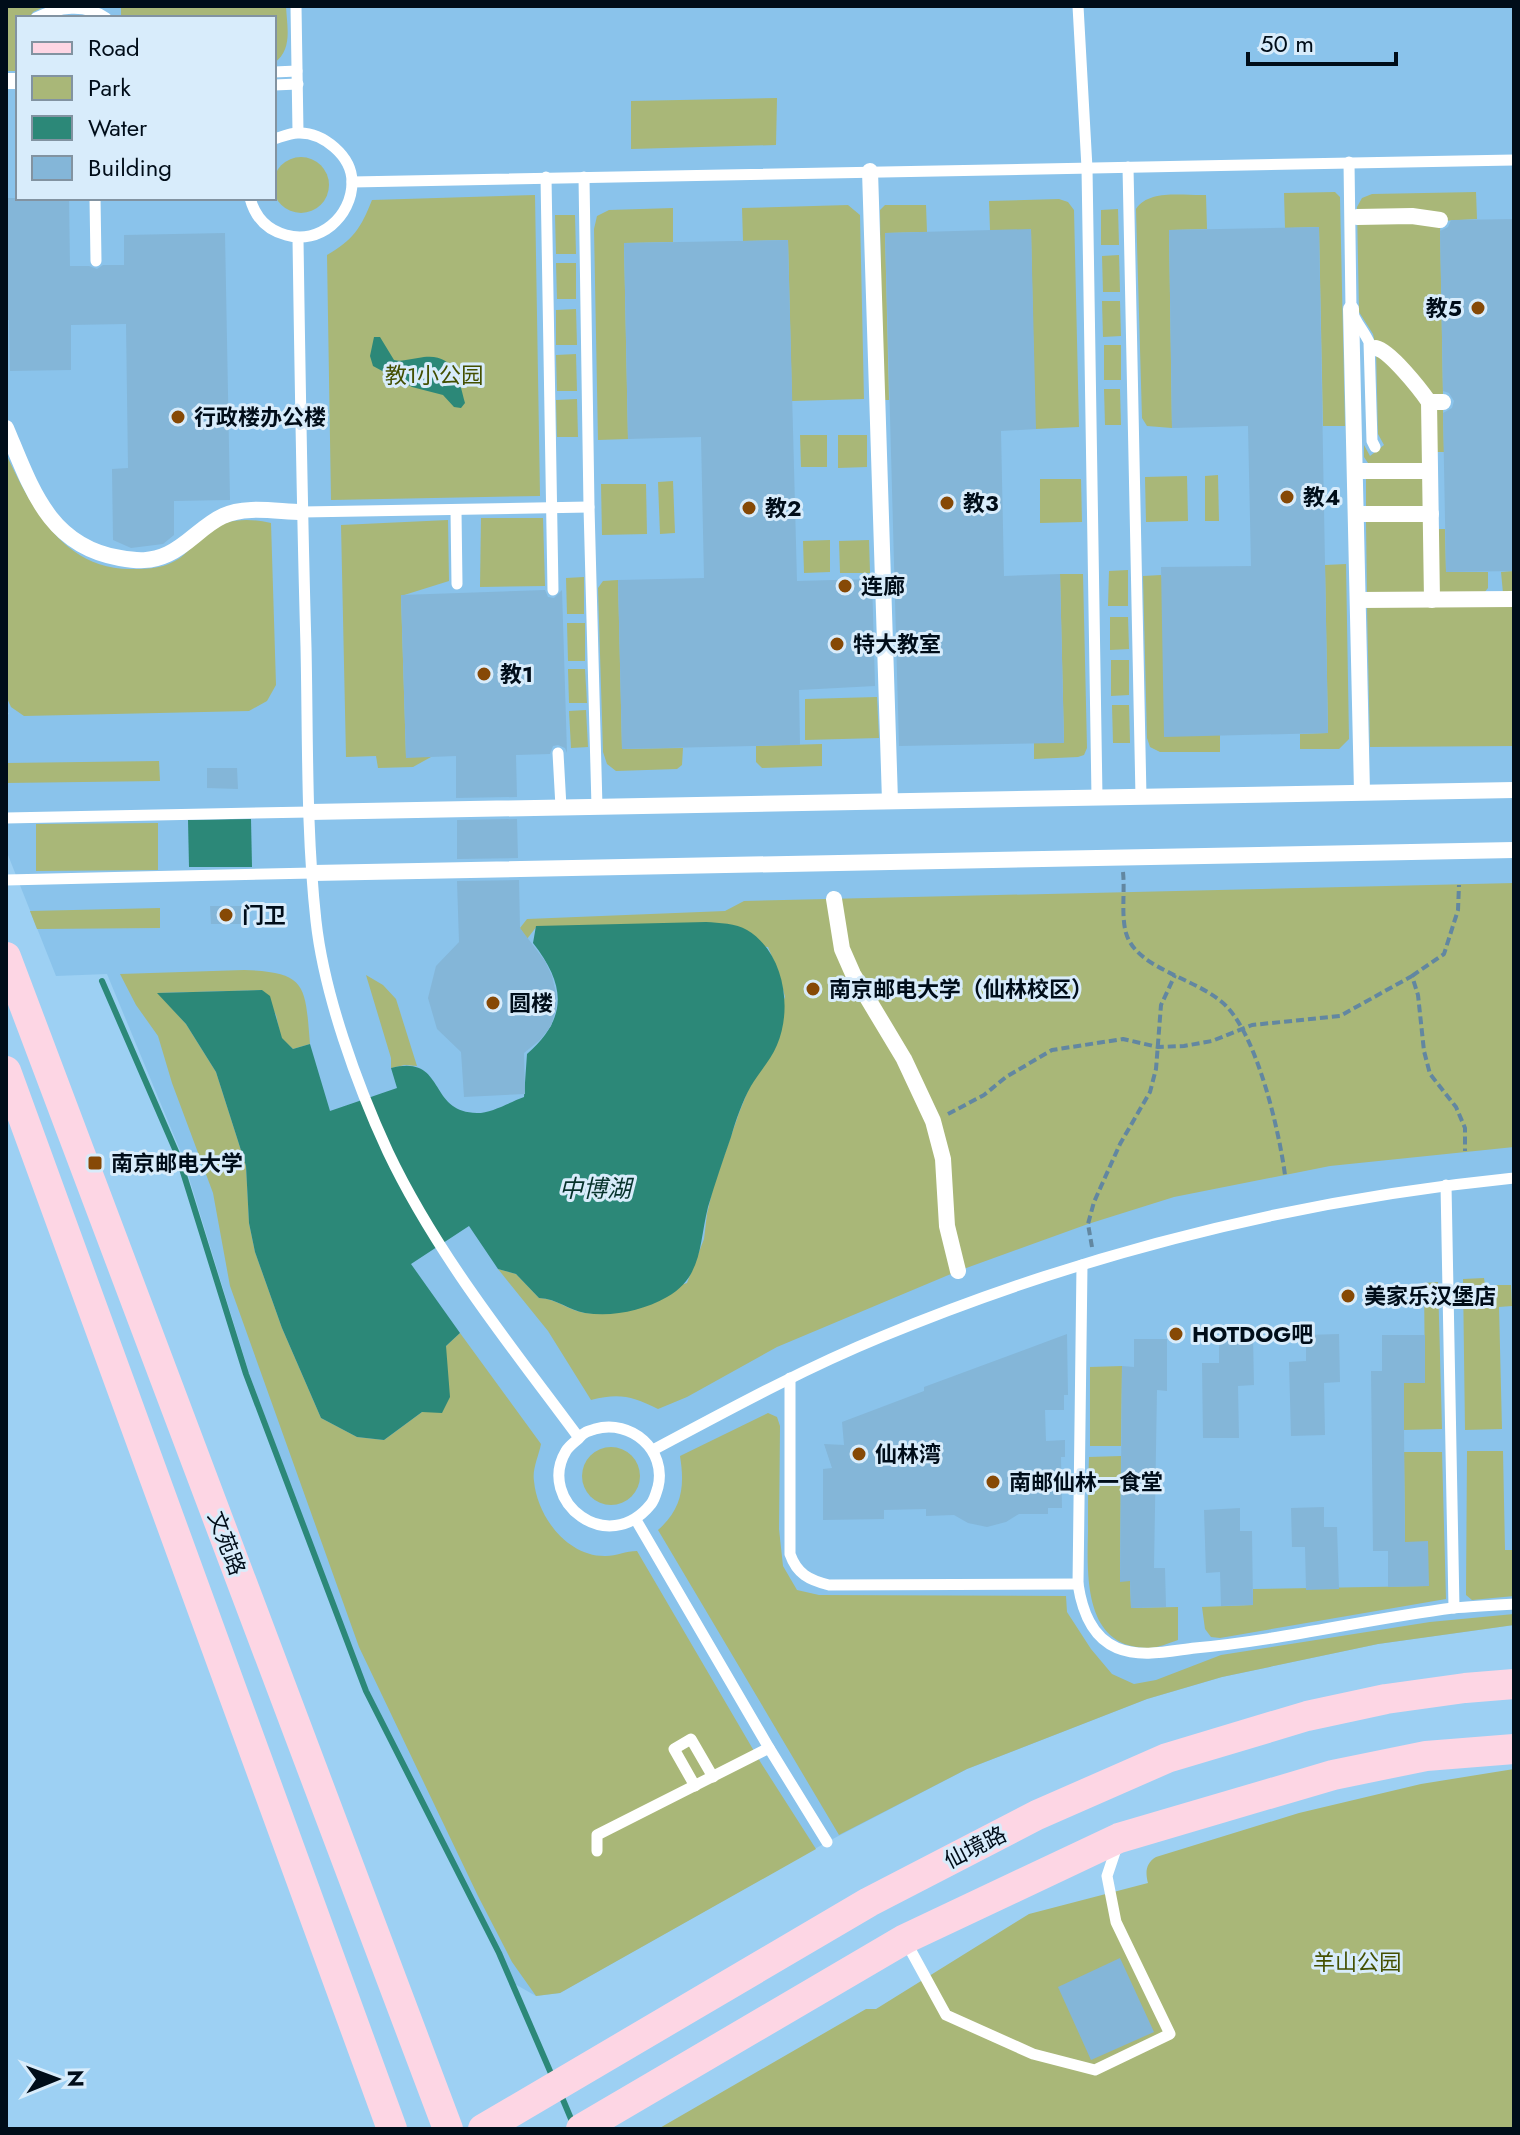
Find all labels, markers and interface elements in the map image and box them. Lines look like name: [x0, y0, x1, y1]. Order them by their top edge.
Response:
legend: [16, 16, 276, 200]
scale bar: [1248, 16, 1396, 66]
text: 50 m: [1260, 26, 1314, 61]
text: Road: [88, 30, 140, 65]
text: Park: [88, 70, 131, 105]
text: Water: [88, 110, 148, 145]
text: Building: [88, 150, 172, 185]
place label: 教5: [1426, 292, 1462, 324]
marker: 教5: [1469, 299, 1487, 317]
park label: 教1小公园: [385, 359, 483, 391]
place label: 行政楼办公楼: [194, 401, 326, 433]
marker: 行政楼办公楼: [169, 408, 187, 426]
place label: 教4: [1303, 481, 1340, 513]
place label: 教3: [963, 487, 999, 519]
marker: 教4: [1278, 488, 1296, 506]
place label: 教2: [765, 492, 801, 524]
marker: 教3: [938, 494, 956, 512]
marker: 教2: [740, 499, 758, 517]
place label: 连廊: [861, 570, 905, 602]
marker: 连廊: [836, 577, 854, 595]
place label: 特大教室: [853, 628, 941, 660]
marker: 特大教室: [828, 635, 846, 653]
place label: 教1: [500, 658, 533, 690]
marker: 教1: [475, 665, 493, 683]
place label: 门卫: [242, 899, 286, 931]
marker: 门卫: [217, 906, 235, 924]
place label: 南京邮电大学（仙林校区）: [829, 973, 1093, 1005]
marker: 南京邮电大学（仙林校区）: [804, 980, 822, 998]
place label: 圆楼: [509, 987, 553, 1019]
marker: 圆楼: [484, 994, 502, 1012]
place label: 南京邮电大学: [111, 1147, 243, 1179]
marker: 南京邮电大学: [86, 1154, 104, 1172]
water label: 中博湖: [559, 1171, 635, 1206]
place label: 美家乐汉堡店: [1364, 1280, 1496, 1312]
marker: 美家乐汉堡店: [1339, 1287, 1357, 1305]
place label: HOTDOG吧: [1192, 1318, 1313, 1350]
marker: HOTDOG吧: [1167, 1325, 1185, 1343]
place label: 仙林湾: [875, 1438, 941, 1470]
marker: 仙林湾: [850, 1445, 868, 1463]
place label: 南邮仙林一食堂: [1009, 1466, 1163, 1498]
marker: 南邮仙林一食堂: [984, 1473, 1002, 1491]
street label: 文苑路: [200, 1506, 254, 1580]
street label: 仙境路: [938, 1818, 1012, 1876]
park label: 羊山公园: [1313, 1946, 1401, 1978]
north arrow: [16, 2039, 96, 2119]
text: N: [60, 2070, 92, 2088]

